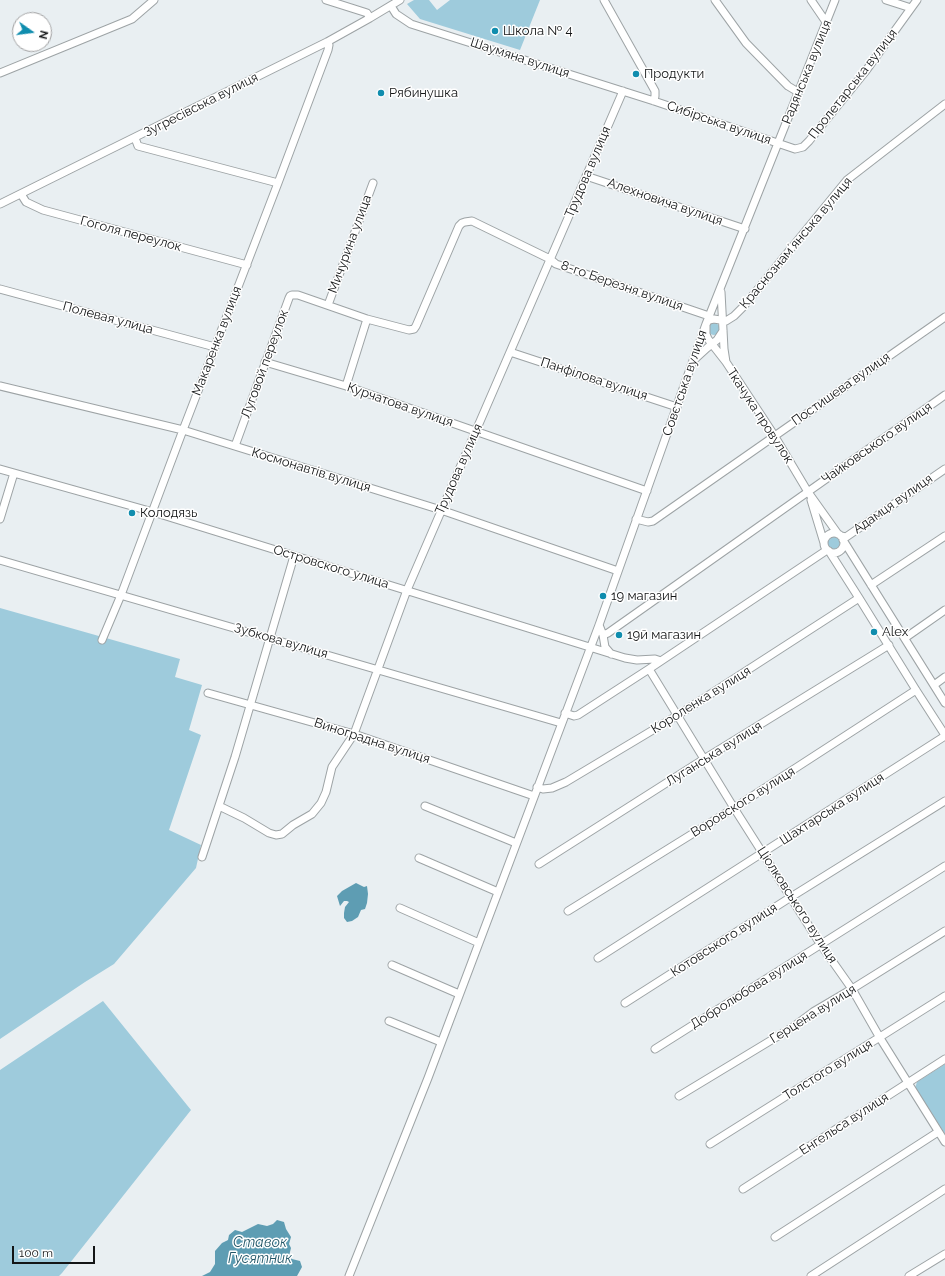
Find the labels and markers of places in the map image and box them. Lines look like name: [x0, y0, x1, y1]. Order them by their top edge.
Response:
place label: Школа № 4: [503, 23, 573, 39]
marker: Школа № 4: [490, 26, 500, 36]
place label: Продукти: [644, 66, 704, 82]
marker: Продукти: [631, 69, 641, 79]
place label: Рябинушка: [389, 85, 458, 101]
marker: Рябинушка: [376, 88, 386, 98]
place label: Колодязь: [140, 505, 197, 521]
marker: Колодязь: [127, 508, 137, 518]
place label: 19 магазин: [611, 588, 677, 604]
marker: 19 магазин: [598, 591, 608, 601]
place label: Alex: [882, 624, 908, 640]
place label: 19й магазин: [627, 627, 701, 643]
marker: Alex: [869, 627, 879, 637]
marker: 19й магазин: [614, 630, 624, 640]

